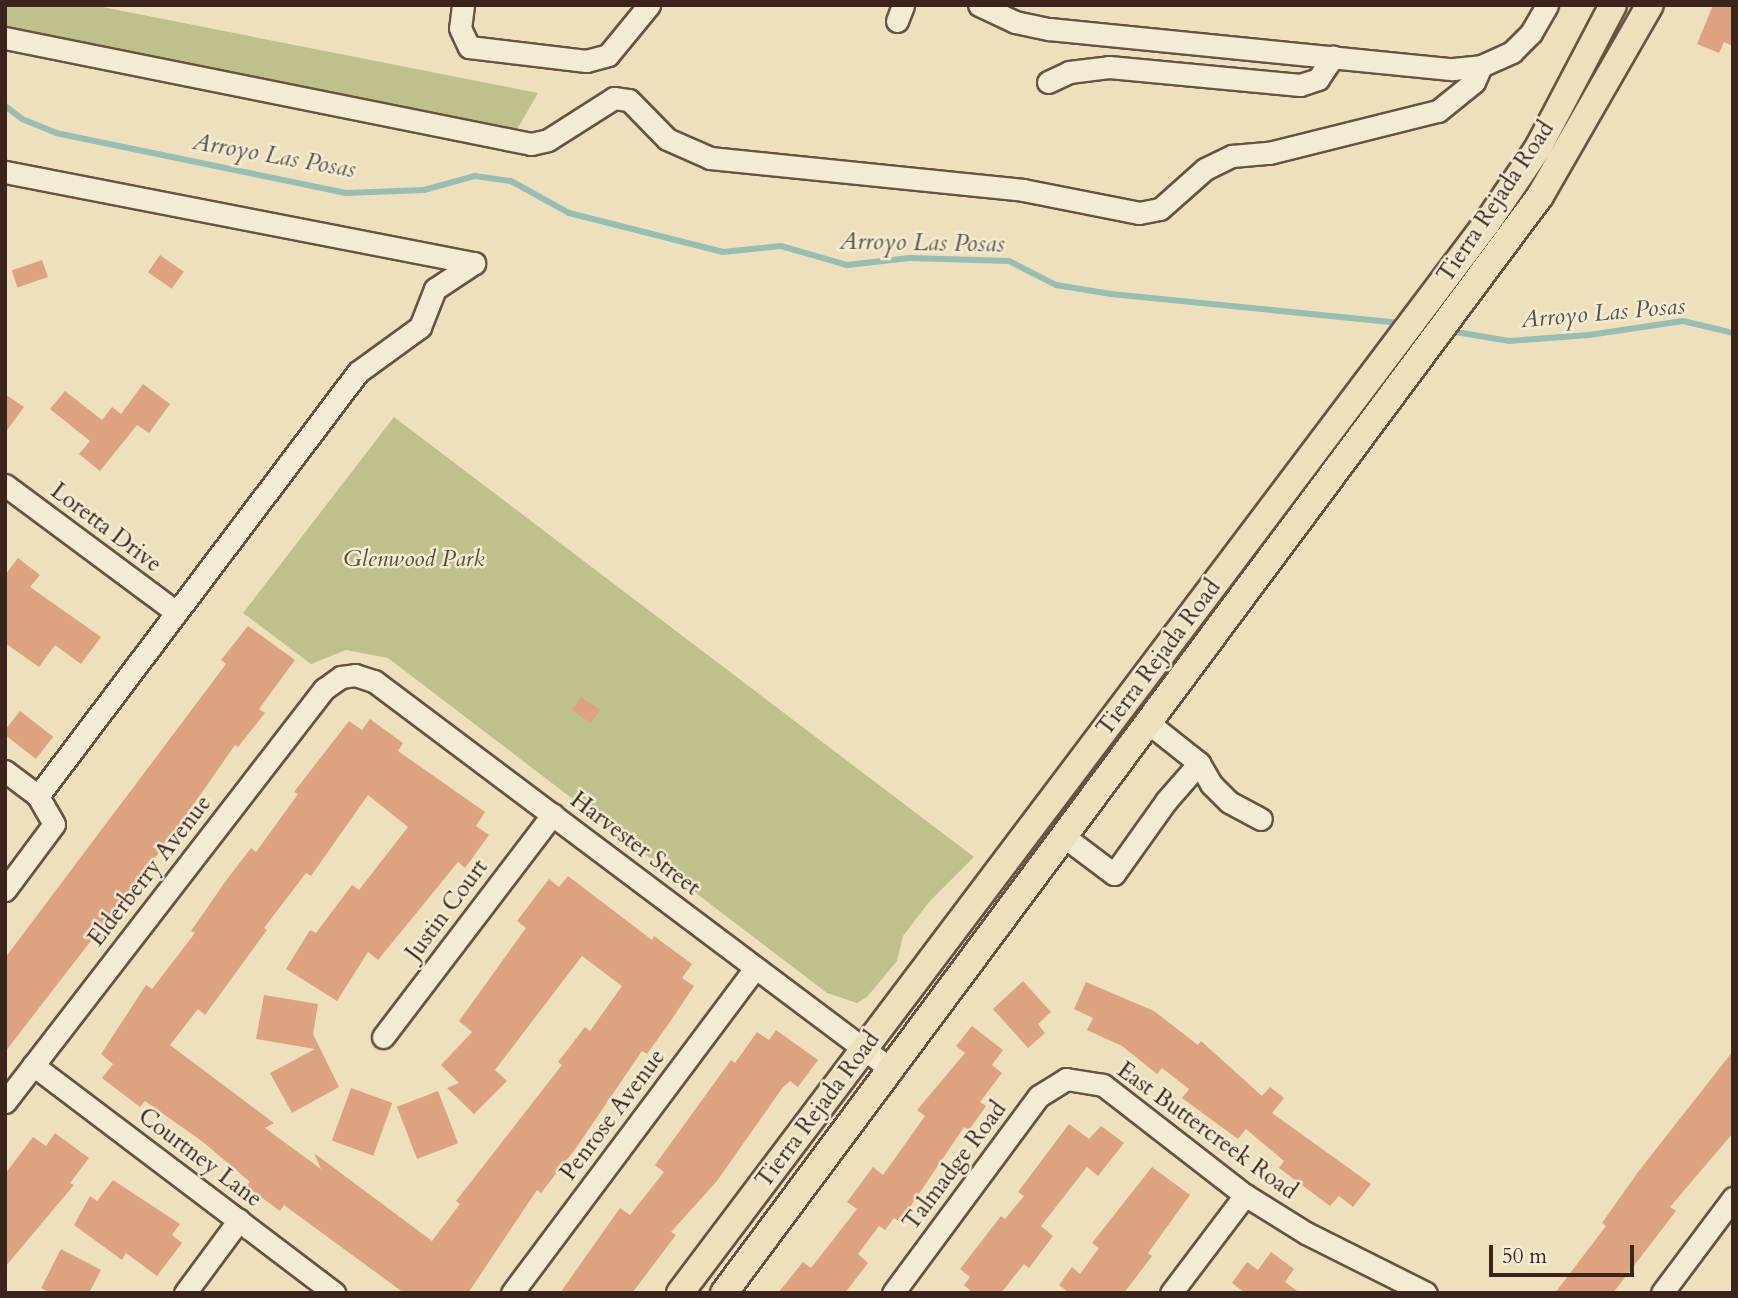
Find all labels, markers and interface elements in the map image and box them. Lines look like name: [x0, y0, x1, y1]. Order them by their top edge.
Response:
street label: Tierra Rejada Road: [1432, 116, 1560, 288]
water label: Arroyo Las Posas: [190, 127, 358, 185]
water label: Arroyo Las Posas: [839, 227, 1005, 259]
water label: Arroyo Las Posas: [1520, 291, 1686, 335]
street label: Loretta Drive: [45, 477, 167, 579]
park label: Glenwood Park: [343, 545, 485, 573]
street label: Tierra Rejada Road: [1091, 574, 1227, 742]
street label: Harvester Street: [565, 786, 705, 902]
street label: Elderberry Avenue: [83, 790, 217, 952]
street label: Justin Court: [400, 854, 494, 966]
street label: Tierra Rejada Road: [750, 1026, 886, 1194]
street label: Penrose Avenue: [555, 1044, 671, 1186]
street label: East Buttercreek Road: [1112, 1056, 1302, 1206]
street label: Talmadge Road: [898, 1096, 1012, 1236]
street label: Courtney Lane: [133, 1103, 267, 1213]
scale bar: [1493, 1232, 1638, 1276]
text: 50 m: [1502, 1242, 1547, 1271]

